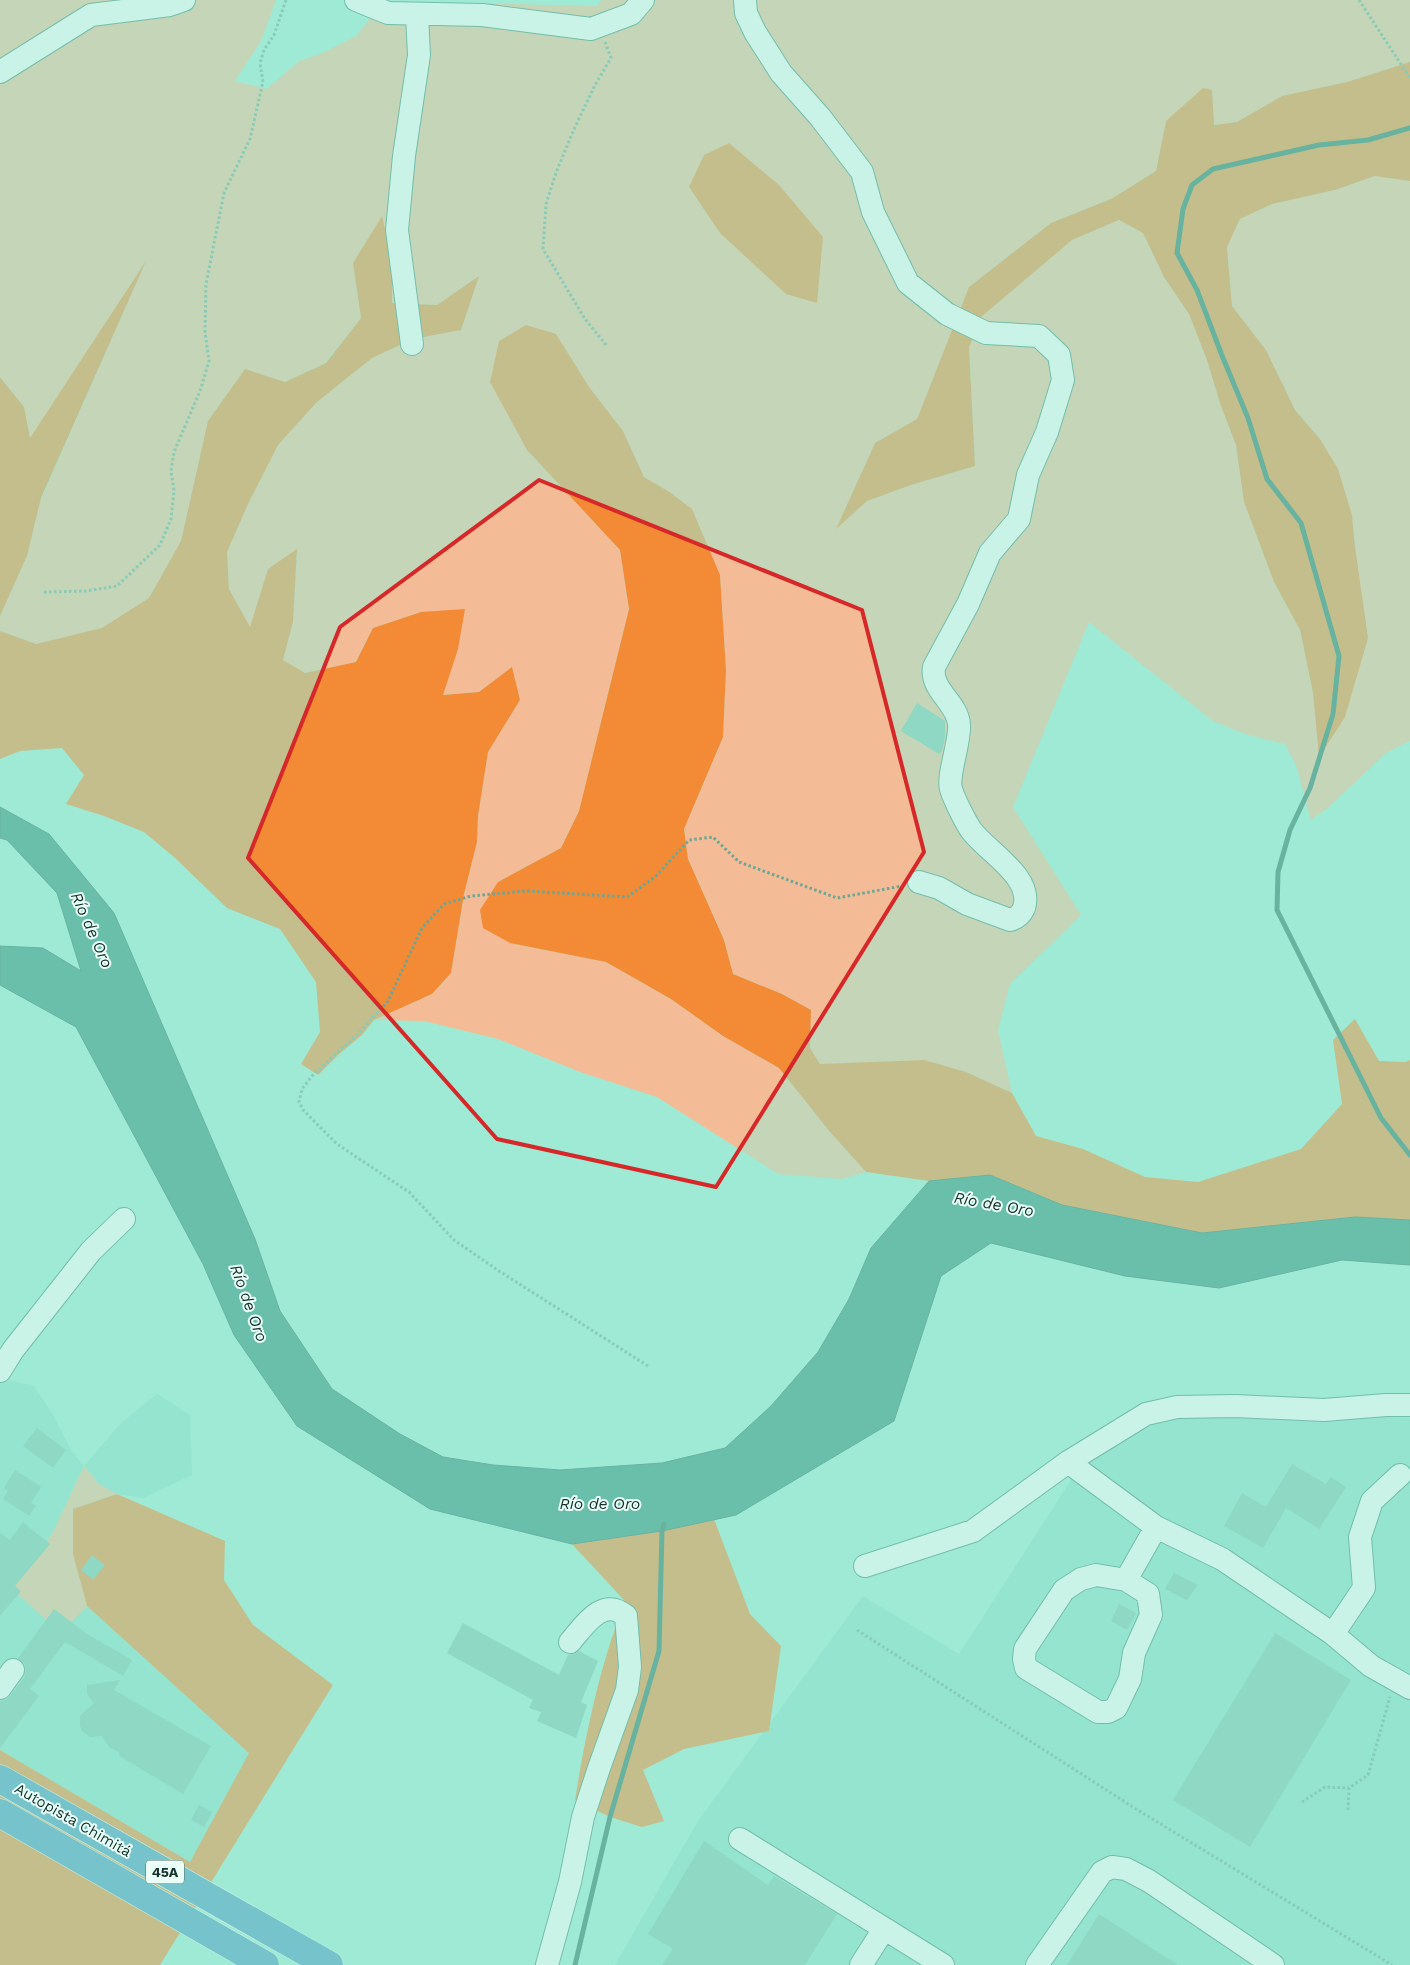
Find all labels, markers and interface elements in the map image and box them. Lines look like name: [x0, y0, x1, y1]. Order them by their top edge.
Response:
water label: Río de Oro: [67, 889, 117, 971]
water label: Río de Oro: [953, 1188, 1035, 1220]
water label: Río de Oro: [226, 1262, 272, 1344]
water label: Río de Oro: [560, 1494, 640, 1513]
street label: Autopista Chimitá: [11, 1779, 135, 1861]
road number: 45A: [146, 1860, 184, 1884]

